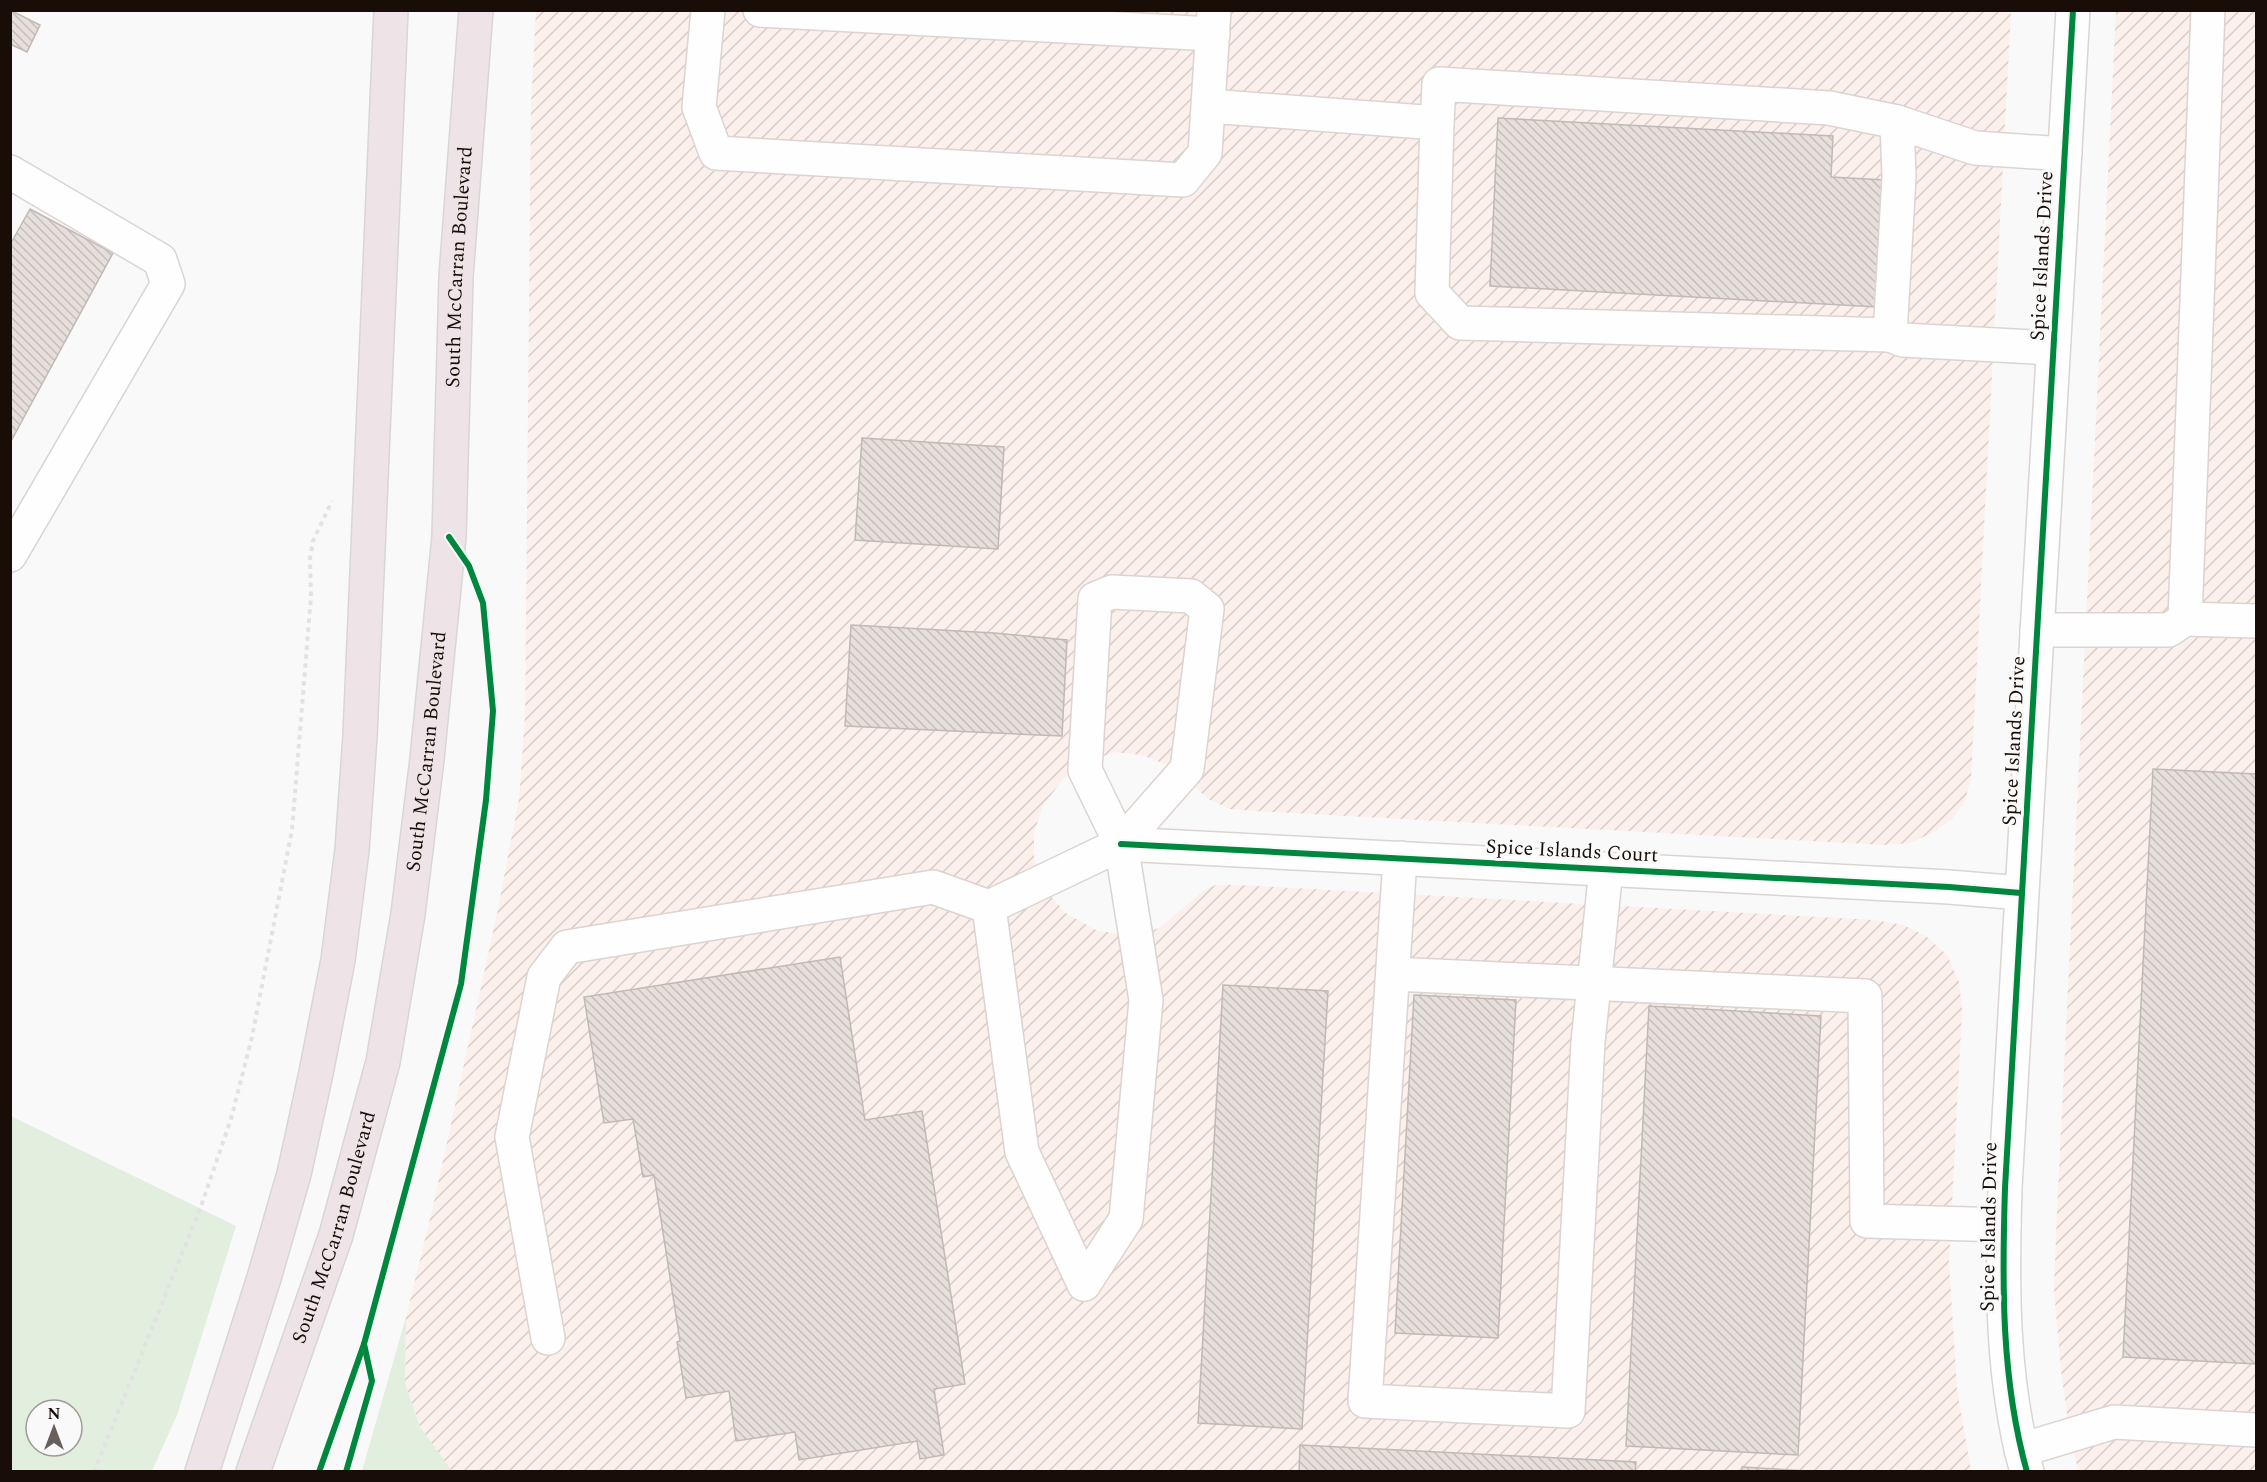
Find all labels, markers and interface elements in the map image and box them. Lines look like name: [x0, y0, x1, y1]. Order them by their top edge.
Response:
street label: South McCarran Boulevard: [438, 145, 481, 388]
street label: Spice Islands Drive: [2023, 170, 2061, 342]
street label: South McCarran Boulevard: [398, 630, 455, 874]
street label: Spice Islands Drive: [1995, 655, 2033, 827]
street label: Spice Islands Court: [1485, 832, 1659, 870]
street label: South McCarran Boulevard: [284, 1108, 384, 1348]
street label: Spice Islands Drive: [1973, 1142, 2005, 1312]
north arrow: [24, 1398, 84, 1458]
text: N: [47, 1402, 61, 1426]

